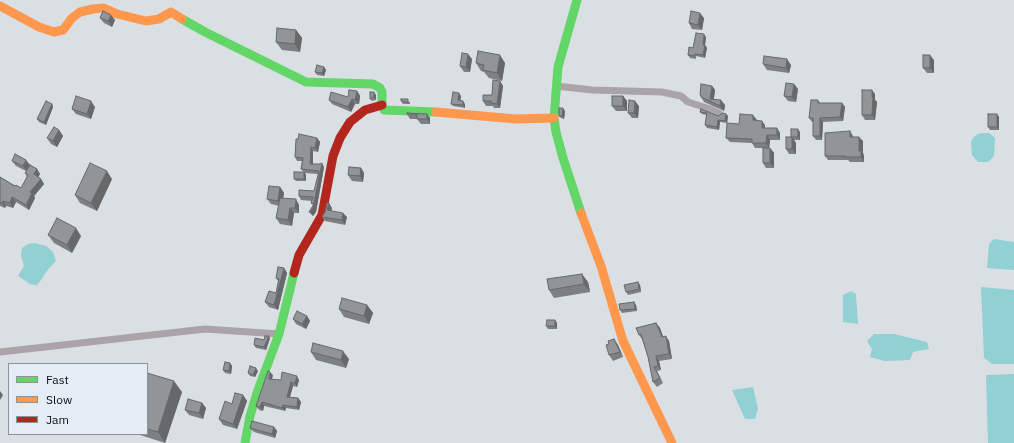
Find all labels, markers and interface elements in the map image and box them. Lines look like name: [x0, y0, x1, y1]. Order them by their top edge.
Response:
legend: [8, 363, 148, 435]
text: Fast: [46, 372, 69, 387]
text: Slow: [46, 392, 72, 407]
text: Jam: [46, 412, 69, 427]

